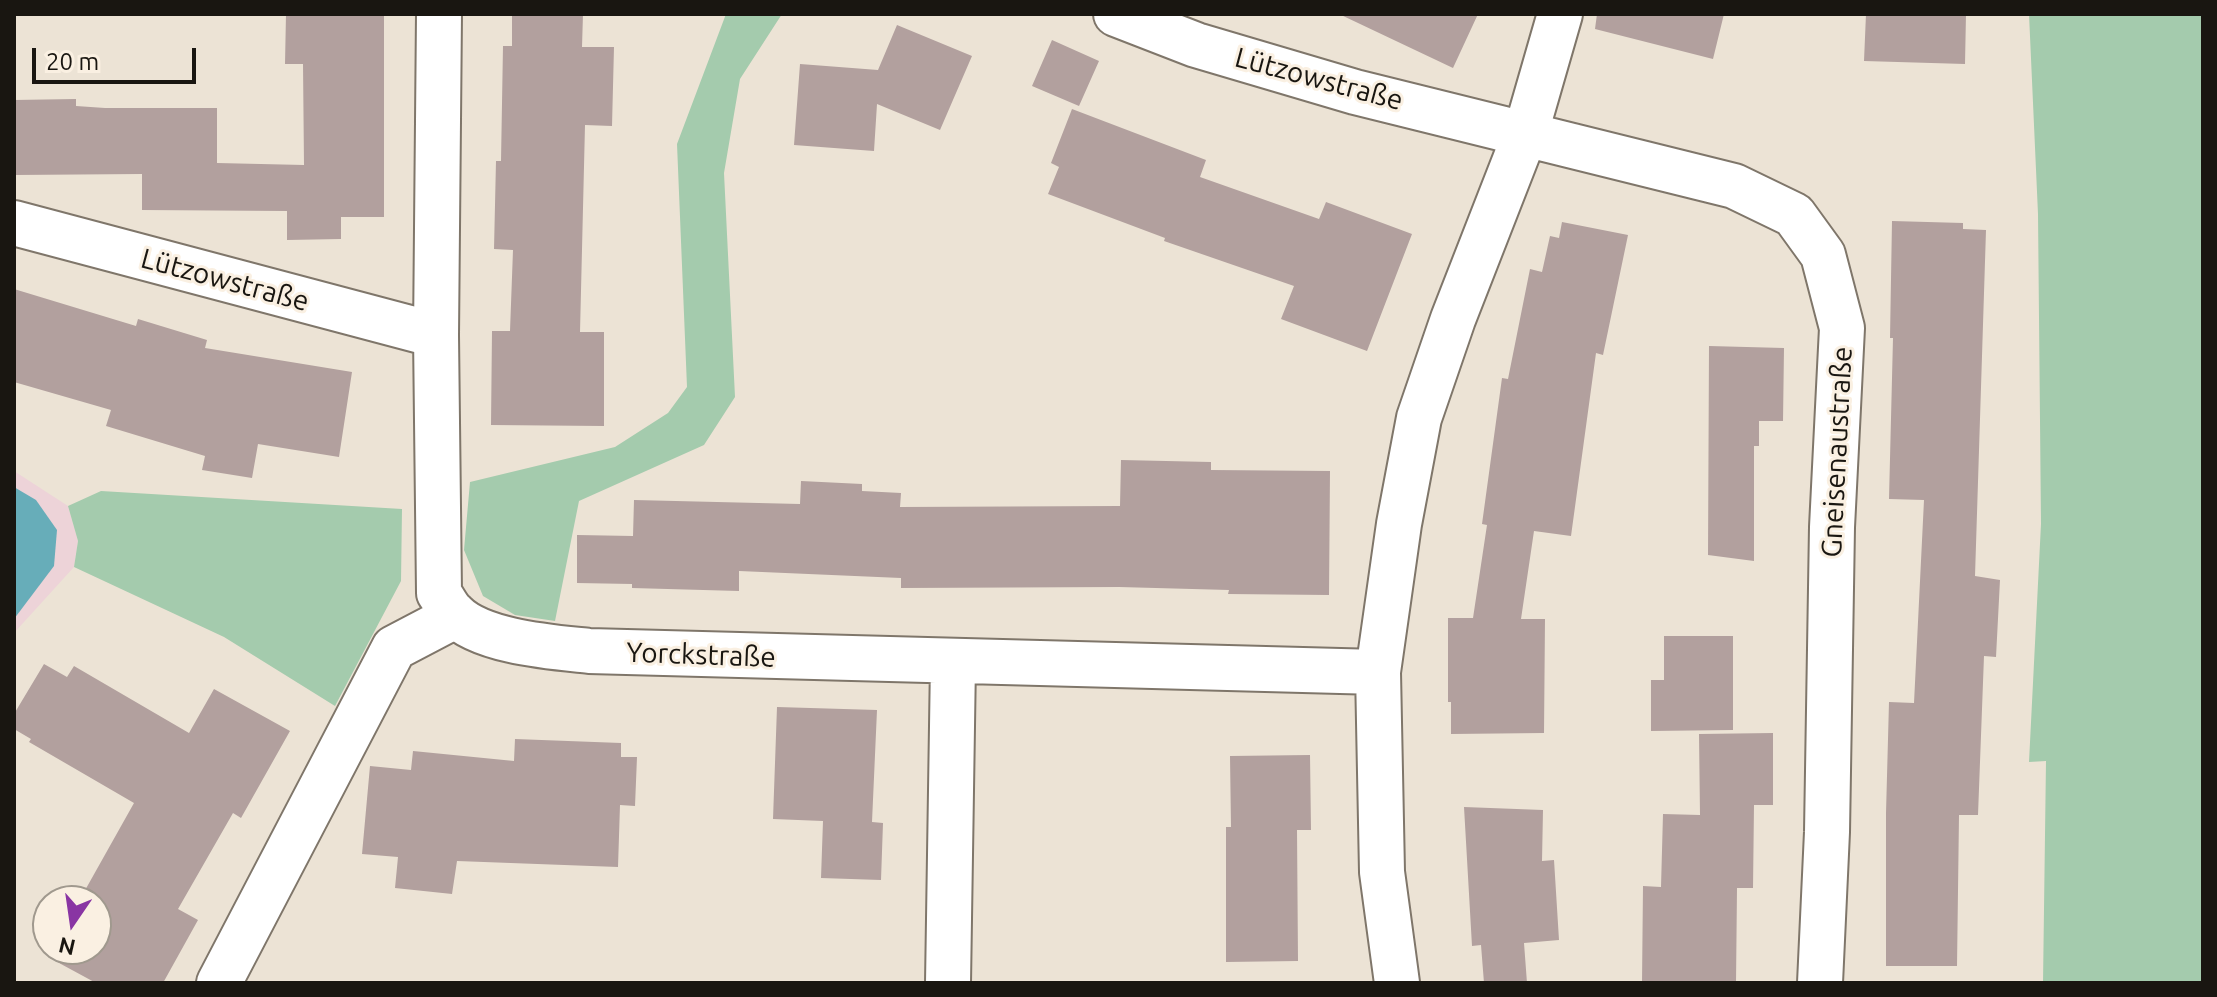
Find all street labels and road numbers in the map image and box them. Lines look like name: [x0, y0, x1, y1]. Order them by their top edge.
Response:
street label: Lützowstraße: [1231, 40, 1407, 118]
street label: Lützowstraße: [137, 241, 313, 319]
street label: Gneisenaustraße: [1815, 346, 1859, 558]
street label: Yorckstraße: [626, 636, 776, 674]

